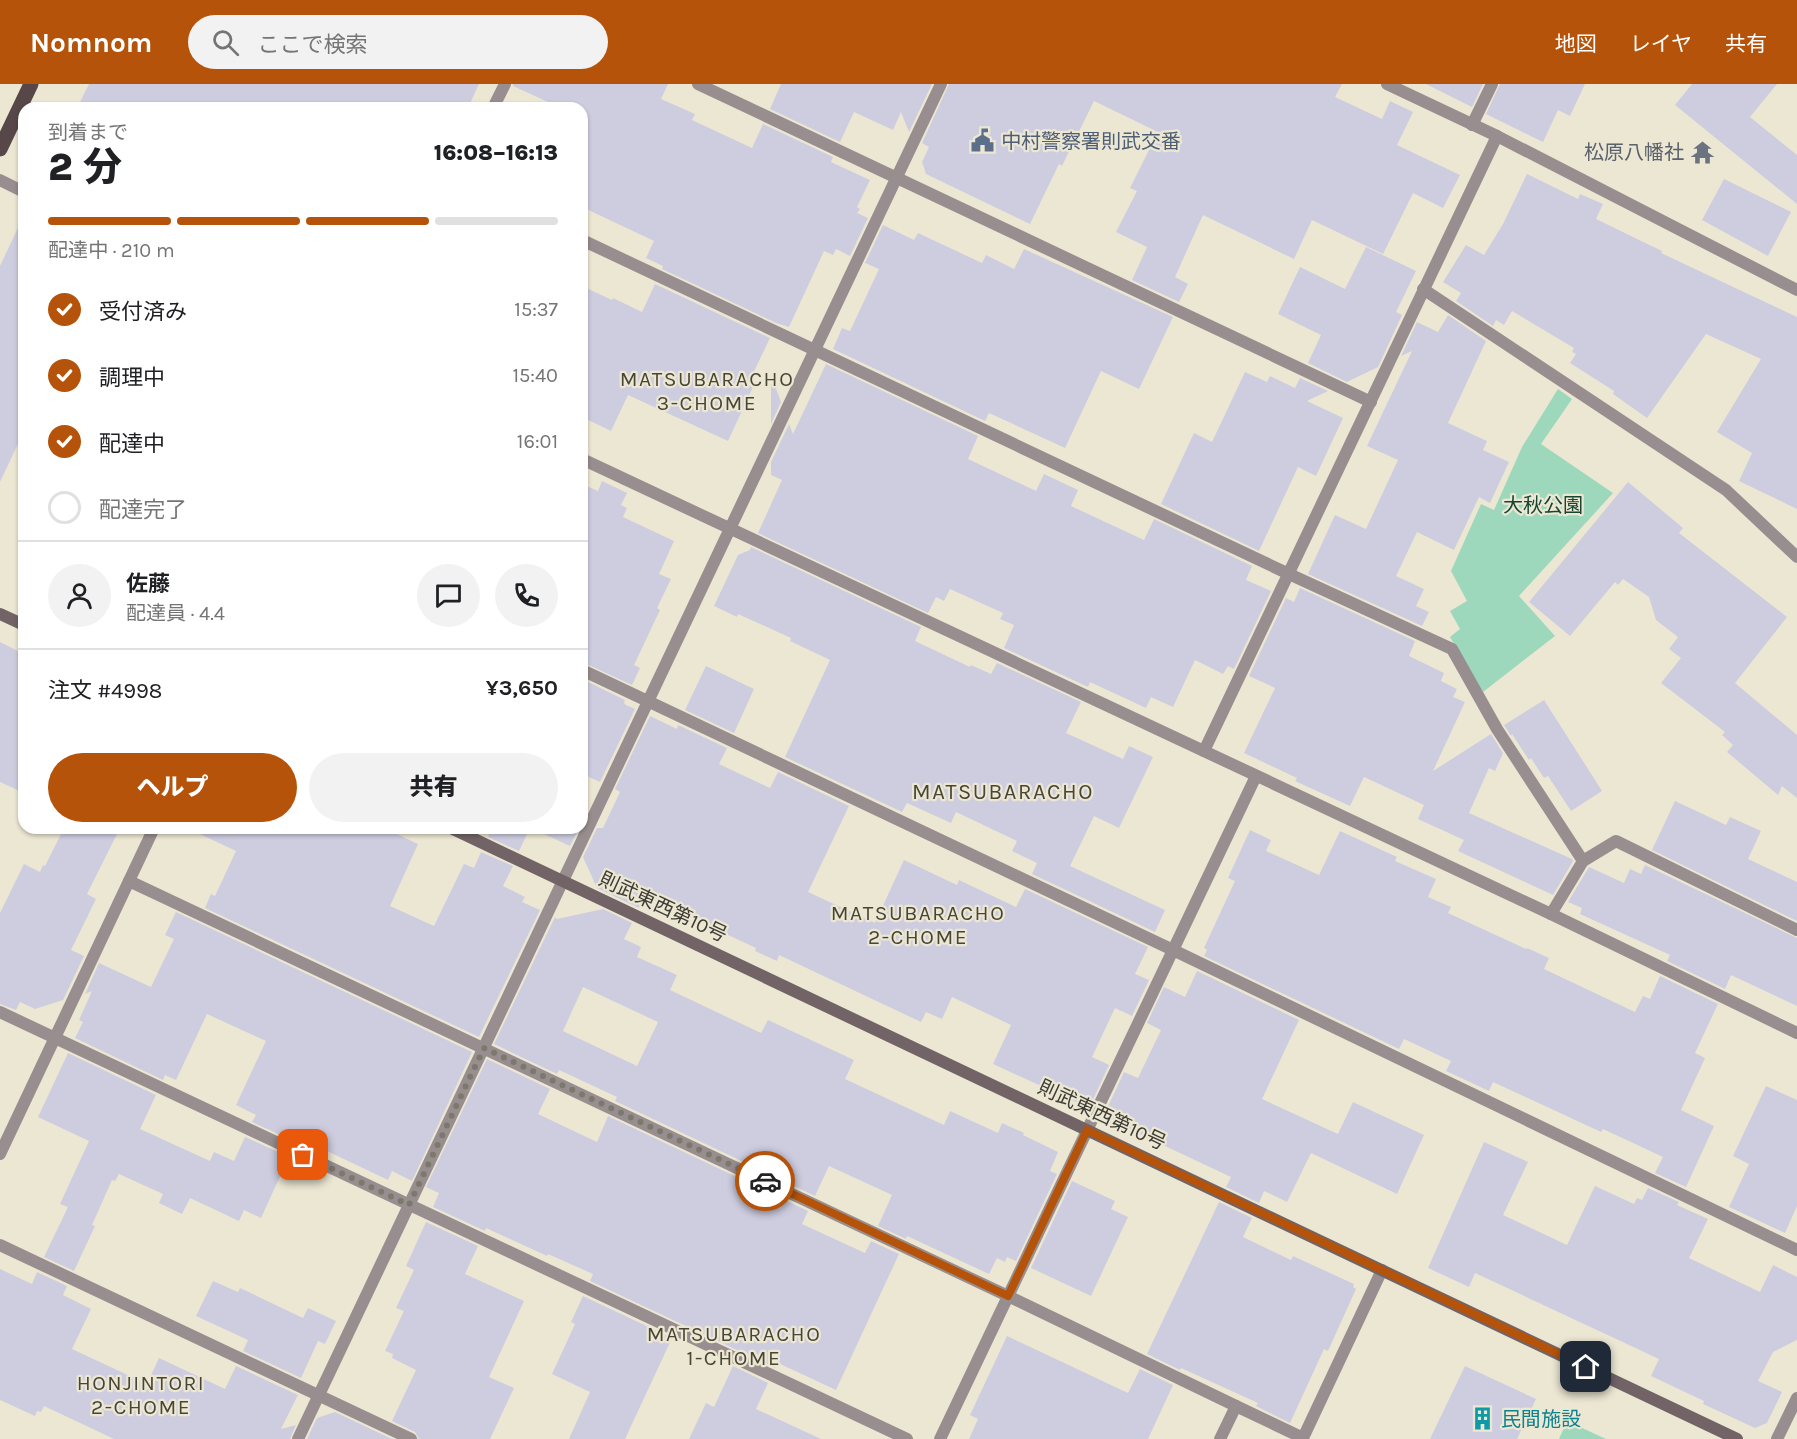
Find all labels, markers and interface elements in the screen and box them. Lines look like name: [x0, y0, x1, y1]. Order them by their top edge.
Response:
search box: [188, 15, 608, 69]
text: Nomnom: [30, 26, 152, 59]
icon: search: [209, 26, 242, 59]
text: ここで検索: [257, 32, 367, 58]
text: 地図: [1555, 32, 1597, 56]
text: レイヤ: [1630, 32, 1692, 56]
text: 共有: [1725, 32, 1767, 56]
text: 到着まで: [48, 121, 128, 144]
public building icon: 中村警察署則武交番: [970, 128, 996, 154]
place label: 中村警察署則武交番: [1001, 130, 1181, 153]
temple icon: 松原八幡社: [1689, 139, 1715, 165]
text: 16:08–16:13: [434, 140, 558, 166]
place label: 松原八幡社: [1584, 141, 1684, 164]
text: 2 分: [48, 144, 122, 190]
text: 配達中 · 210 m: [48, 239, 175, 262]
icon: check: [48, 293, 81, 326]
text: 15:37: [514, 298, 558, 321]
text: 受付済み: [99, 299, 187, 325]
icon: check: [48, 359, 81, 392]
text: 15:40: [512, 364, 558, 387]
text: 調理中: [99, 365, 165, 391]
district label: MATSUBARACHO 3-CHOME: [620, 367, 794, 415]
icon: check: [48, 425, 81, 458]
text: 16:01: [517, 430, 558, 453]
text: 配達中: [99, 431, 165, 457]
park label: 大秋公園: [1503, 494, 1583, 517]
text: 配達完了: [99, 497, 187, 523]
button: person: [48, 564, 111, 627]
button: chat: [417, 564, 480, 627]
button: phone: [495, 564, 558, 627]
text: 佐藤: [126, 571, 170, 597]
text: 配達員 · 4.4: [126, 602, 225, 625]
text: ¥3,650: [486, 675, 558, 701]
text: 注文 #4998: [48, 678, 162, 704]
button: ヘルプ: [48, 753, 297, 822]
button: 共有: [309, 753, 558, 822]
district label: MATSUBARACHO: [912, 779, 1094, 805]
street label: 則武東西第10号: [595, 867, 731, 947]
district label: MATSUBARACHO 2-CHOME: [831, 901, 1005, 949]
street label: 則武東西第10号: [1034, 1075, 1170, 1155]
pin: [277, 1129, 328, 1180]
icon: bag: [286, 1138, 319, 1171]
courier: [735, 1151, 795, 1211]
icon: car: [749, 1165, 782, 1198]
district label: MATSUBARACHO 1-CHOME: [647, 1322, 821, 1370]
pin: [1560, 1341, 1611, 1392]
icon: home: [1569, 1350, 1602, 1383]
district label: HONJINTORI 2-CHOME: [77, 1371, 205, 1419]
building icon: 民間施設: [1470, 1406, 1496, 1432]
place label: 民間施設: [1501, 1408, 1581, 1431]

